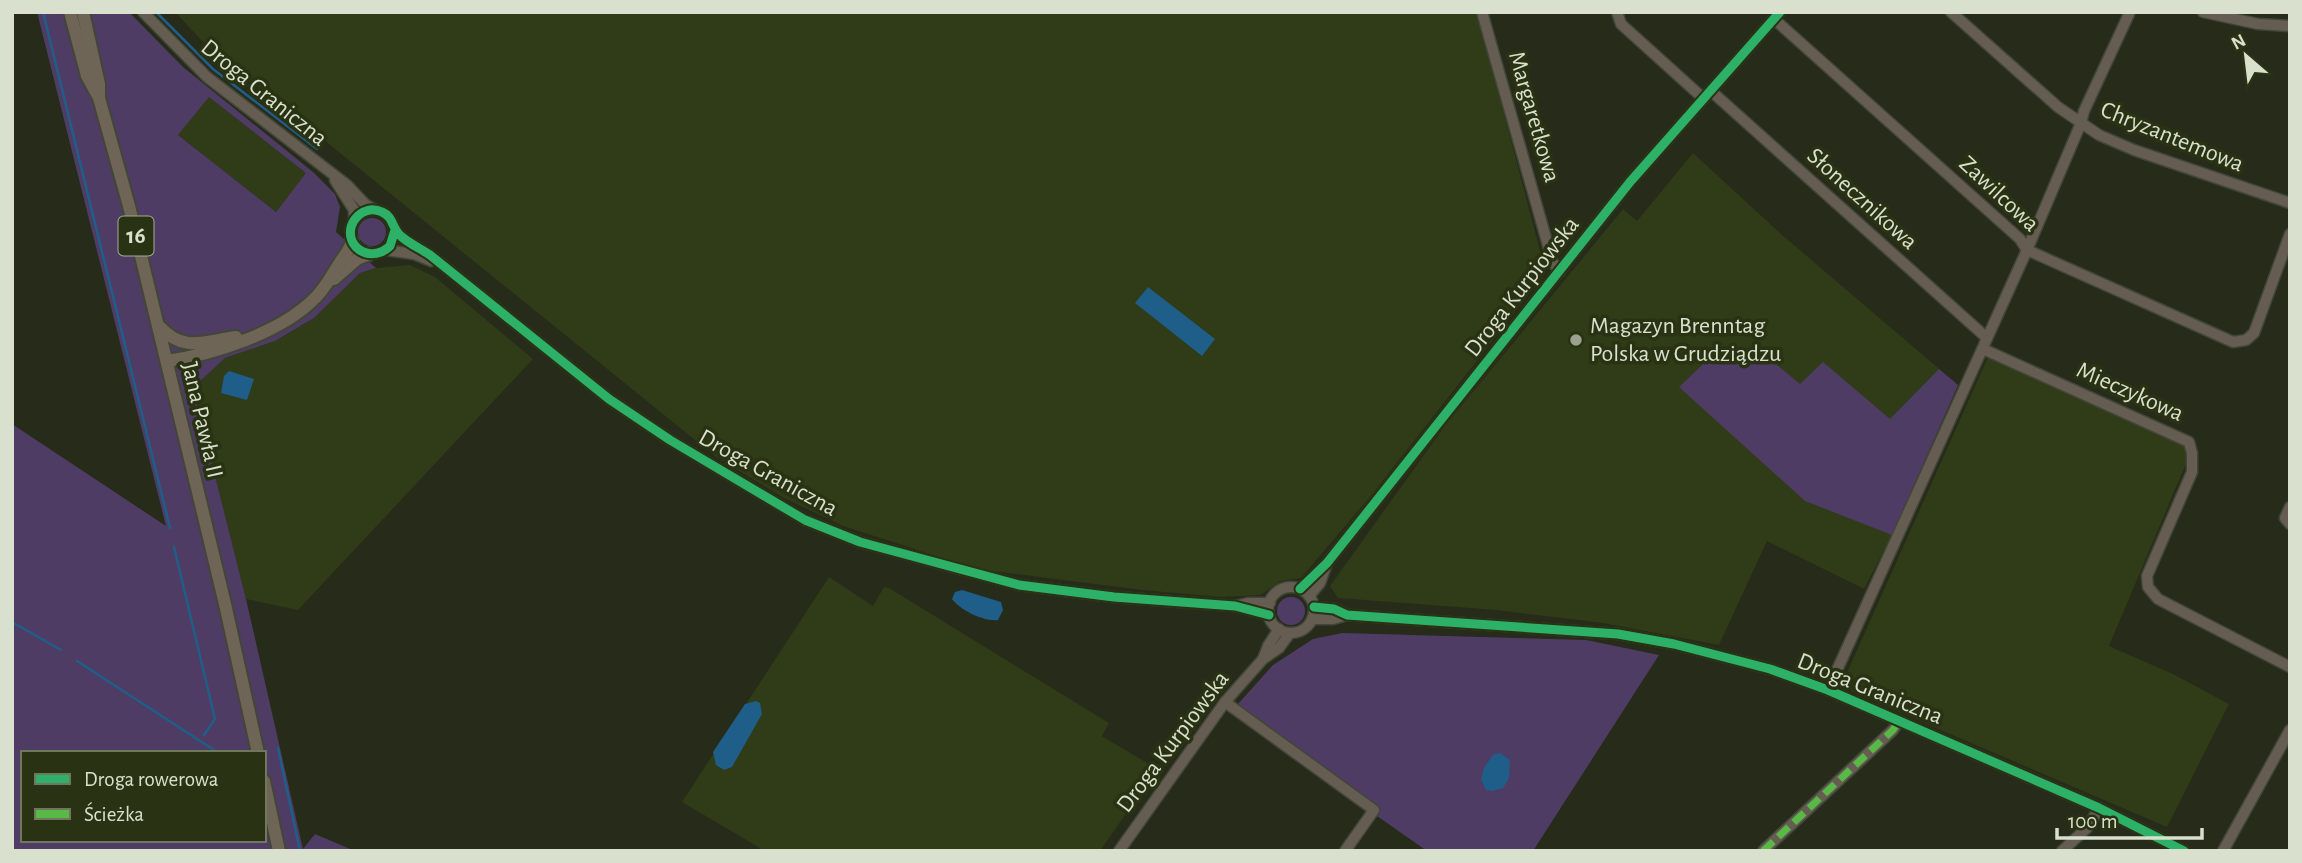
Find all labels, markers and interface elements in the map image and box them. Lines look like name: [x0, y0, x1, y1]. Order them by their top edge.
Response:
north arrow: [2211, 21, 2281, 91]
text: N: [2228, 31, 2249, 54]
street label: Droga Graniczna: [196, 35, 332, 151]
street label: Margaretkowa: [1504, 49, 1564, 185]
street label: Chryzantemowa: [2097, 97, 2247, 177]
street label: Słonecznikowa: [1802, 144, 1922, 254]
street label: Zawilcowa: [1955, 151, 2043, 237]
street label: Droga Kurpiowska: [1460, 213, 1584, 361]
road number: 16: [118, 216, 154, 256]
place label: Magazyn Brenntag Polska w Grudziądzu: [1590, 314, 1781, 366]
marker: Magazyn Brenntag Polska w Grudziądzu: [1568, 332, 1584, 348]
street label: Mieczykowa: [2073, 358, 2187, 426]
street label: Jana Pawła II: [177, 360, 227, 480]
street label: Droga Graniczna: [695, 425, 841, 521]
street label: Droga Graniczna: [1794, 649, 1946, 729]
street label: Droga Kurpiowska: [1112, 667, 1234, 817]
legend: [21, 751, 266, 842]
text: Droga rowerowa: [84, 769, 219, 790]
scale bar: [2057, 796, 2202, 840]
text: Ścieżka: [84, 801, 144, 825]
text: 100 m: [2068, 811, 2118, 832]

